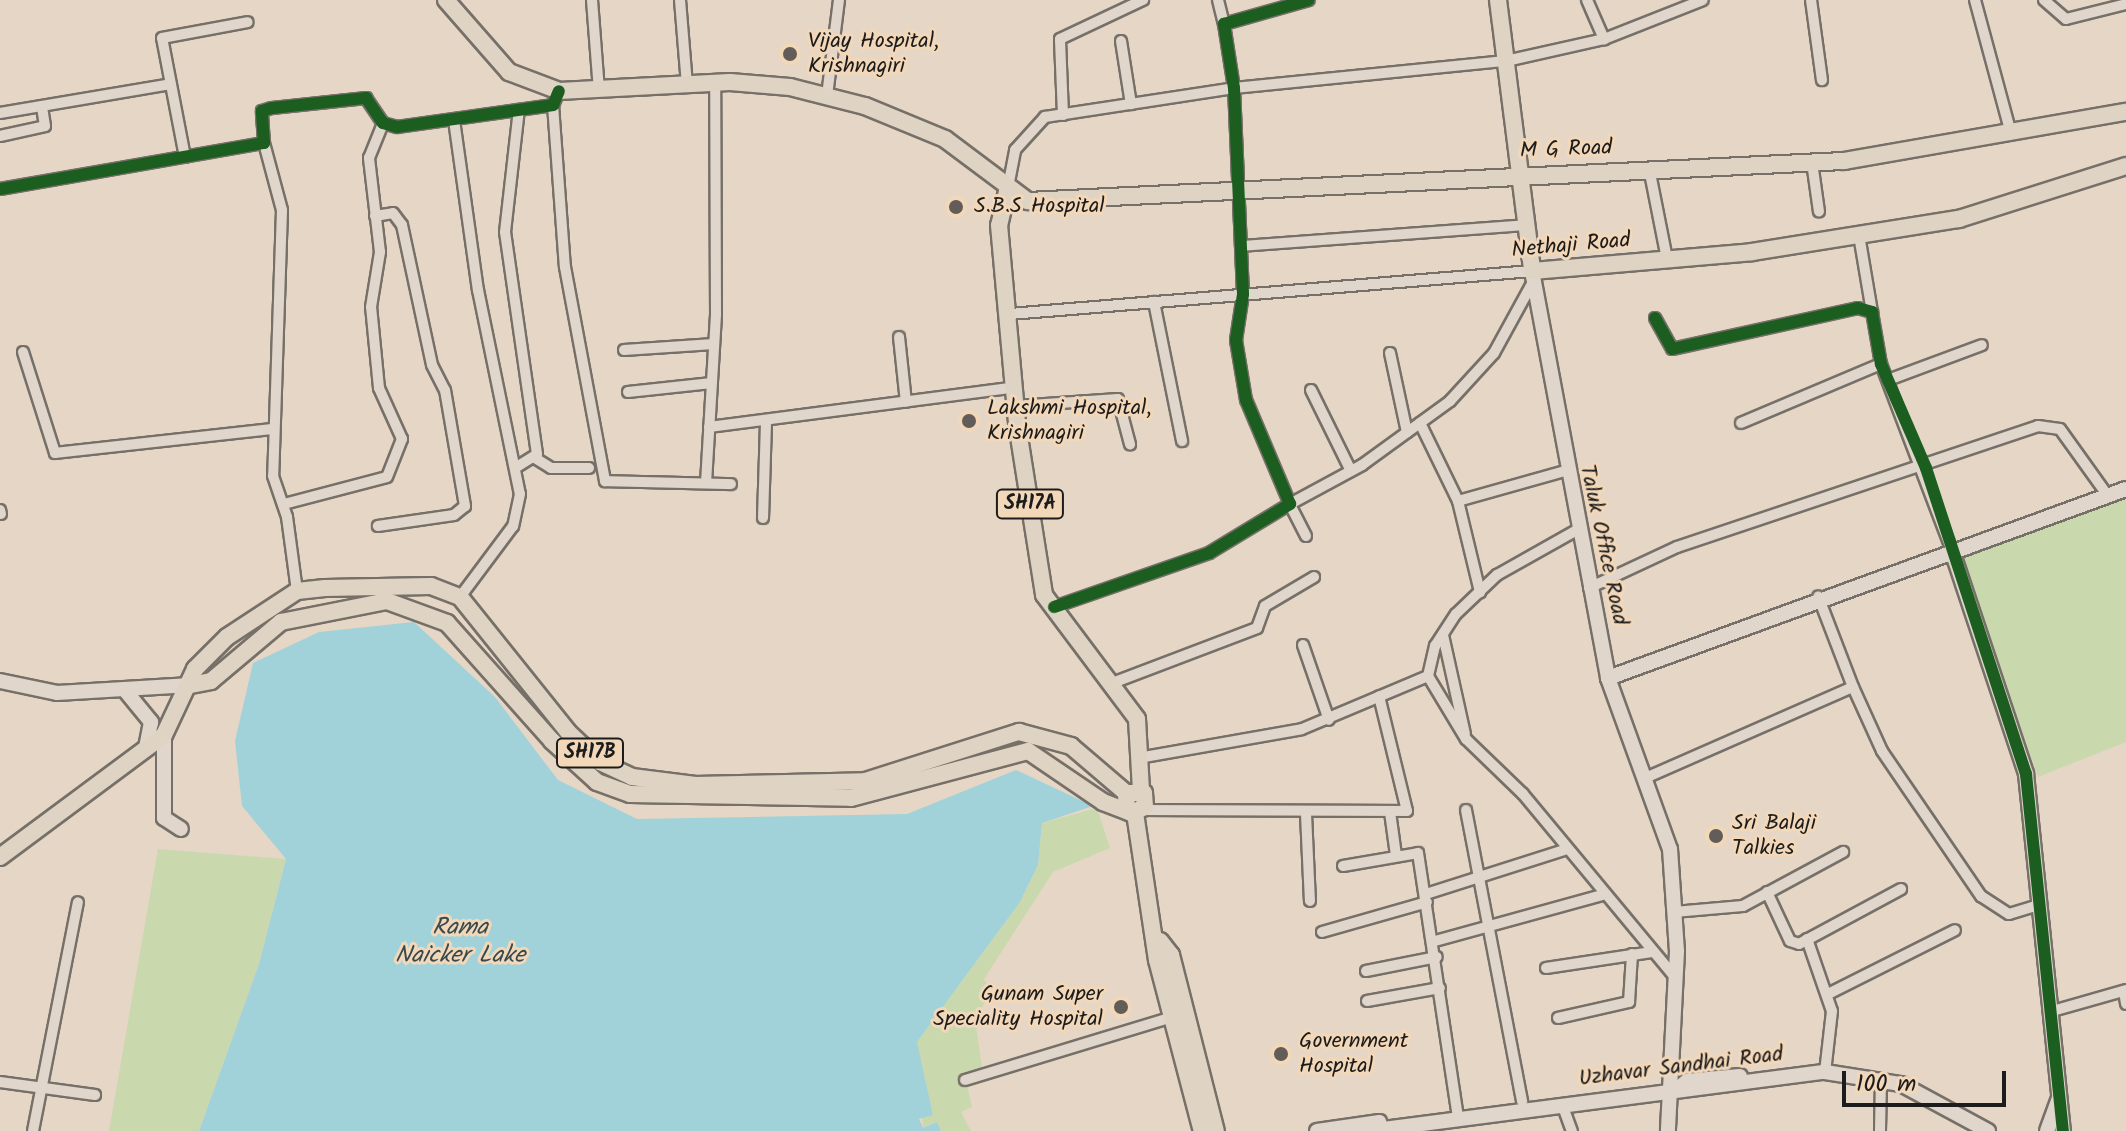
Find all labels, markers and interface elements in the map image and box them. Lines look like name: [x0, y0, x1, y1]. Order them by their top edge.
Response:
place label: Vijay Hospital, Krishnagiri: [808, 28, 939, 80]
marker: Vijay Hospital, Krishnagiri: [779, 43, 801, 65]
street label: M G Road: [1519, 135, 1613, 165]
place label: S.B.S Hospital: [974, 194, 1105, 220]
marker: S.B.S Hospital: [945, 196, 967, 218]
street label: Nethaji Road: [1510, 228, 1632, 264]
place label: Lakshmi Hospital, Krishnagiri: [987, 395, 1151, 446]
marker: Lakshmi Hospital, Krishnagiri: [958, 410, 980, 432]
street label: Taluk Office Road: [1573, 462, 1633, 628]
road number: SH17A: [994, 488, 1066, 520]
road number: SH17B: [554, 737, 626, 769]
place label: Sri Balaji Talkies: [1732, 810, 1816, 862]
marker: Sri Balaji Talkies: [1707, 827, 1725, 845]
water label: Rama Naicker Lake: [395, 914, 525, 970]
place label: Gunam Super Speciality Hospital: [933, 981, 1103, 1032]
marker: Gunam Super Speciality Hospital: [1110, 996, 1132, 1018]
place label: Government Hospital: [1299, 1028, 1408, 1080]
street label: Uzhavar Sandhai Road: [1577, 1041, 1785, 1093]
marker: Government Hospital: [1270, 1043, 1292, 1065]
scale bar: [1846, 1055, 2010, 1105]
text: 100 m: [1856, 1065, 1916, 1104]

